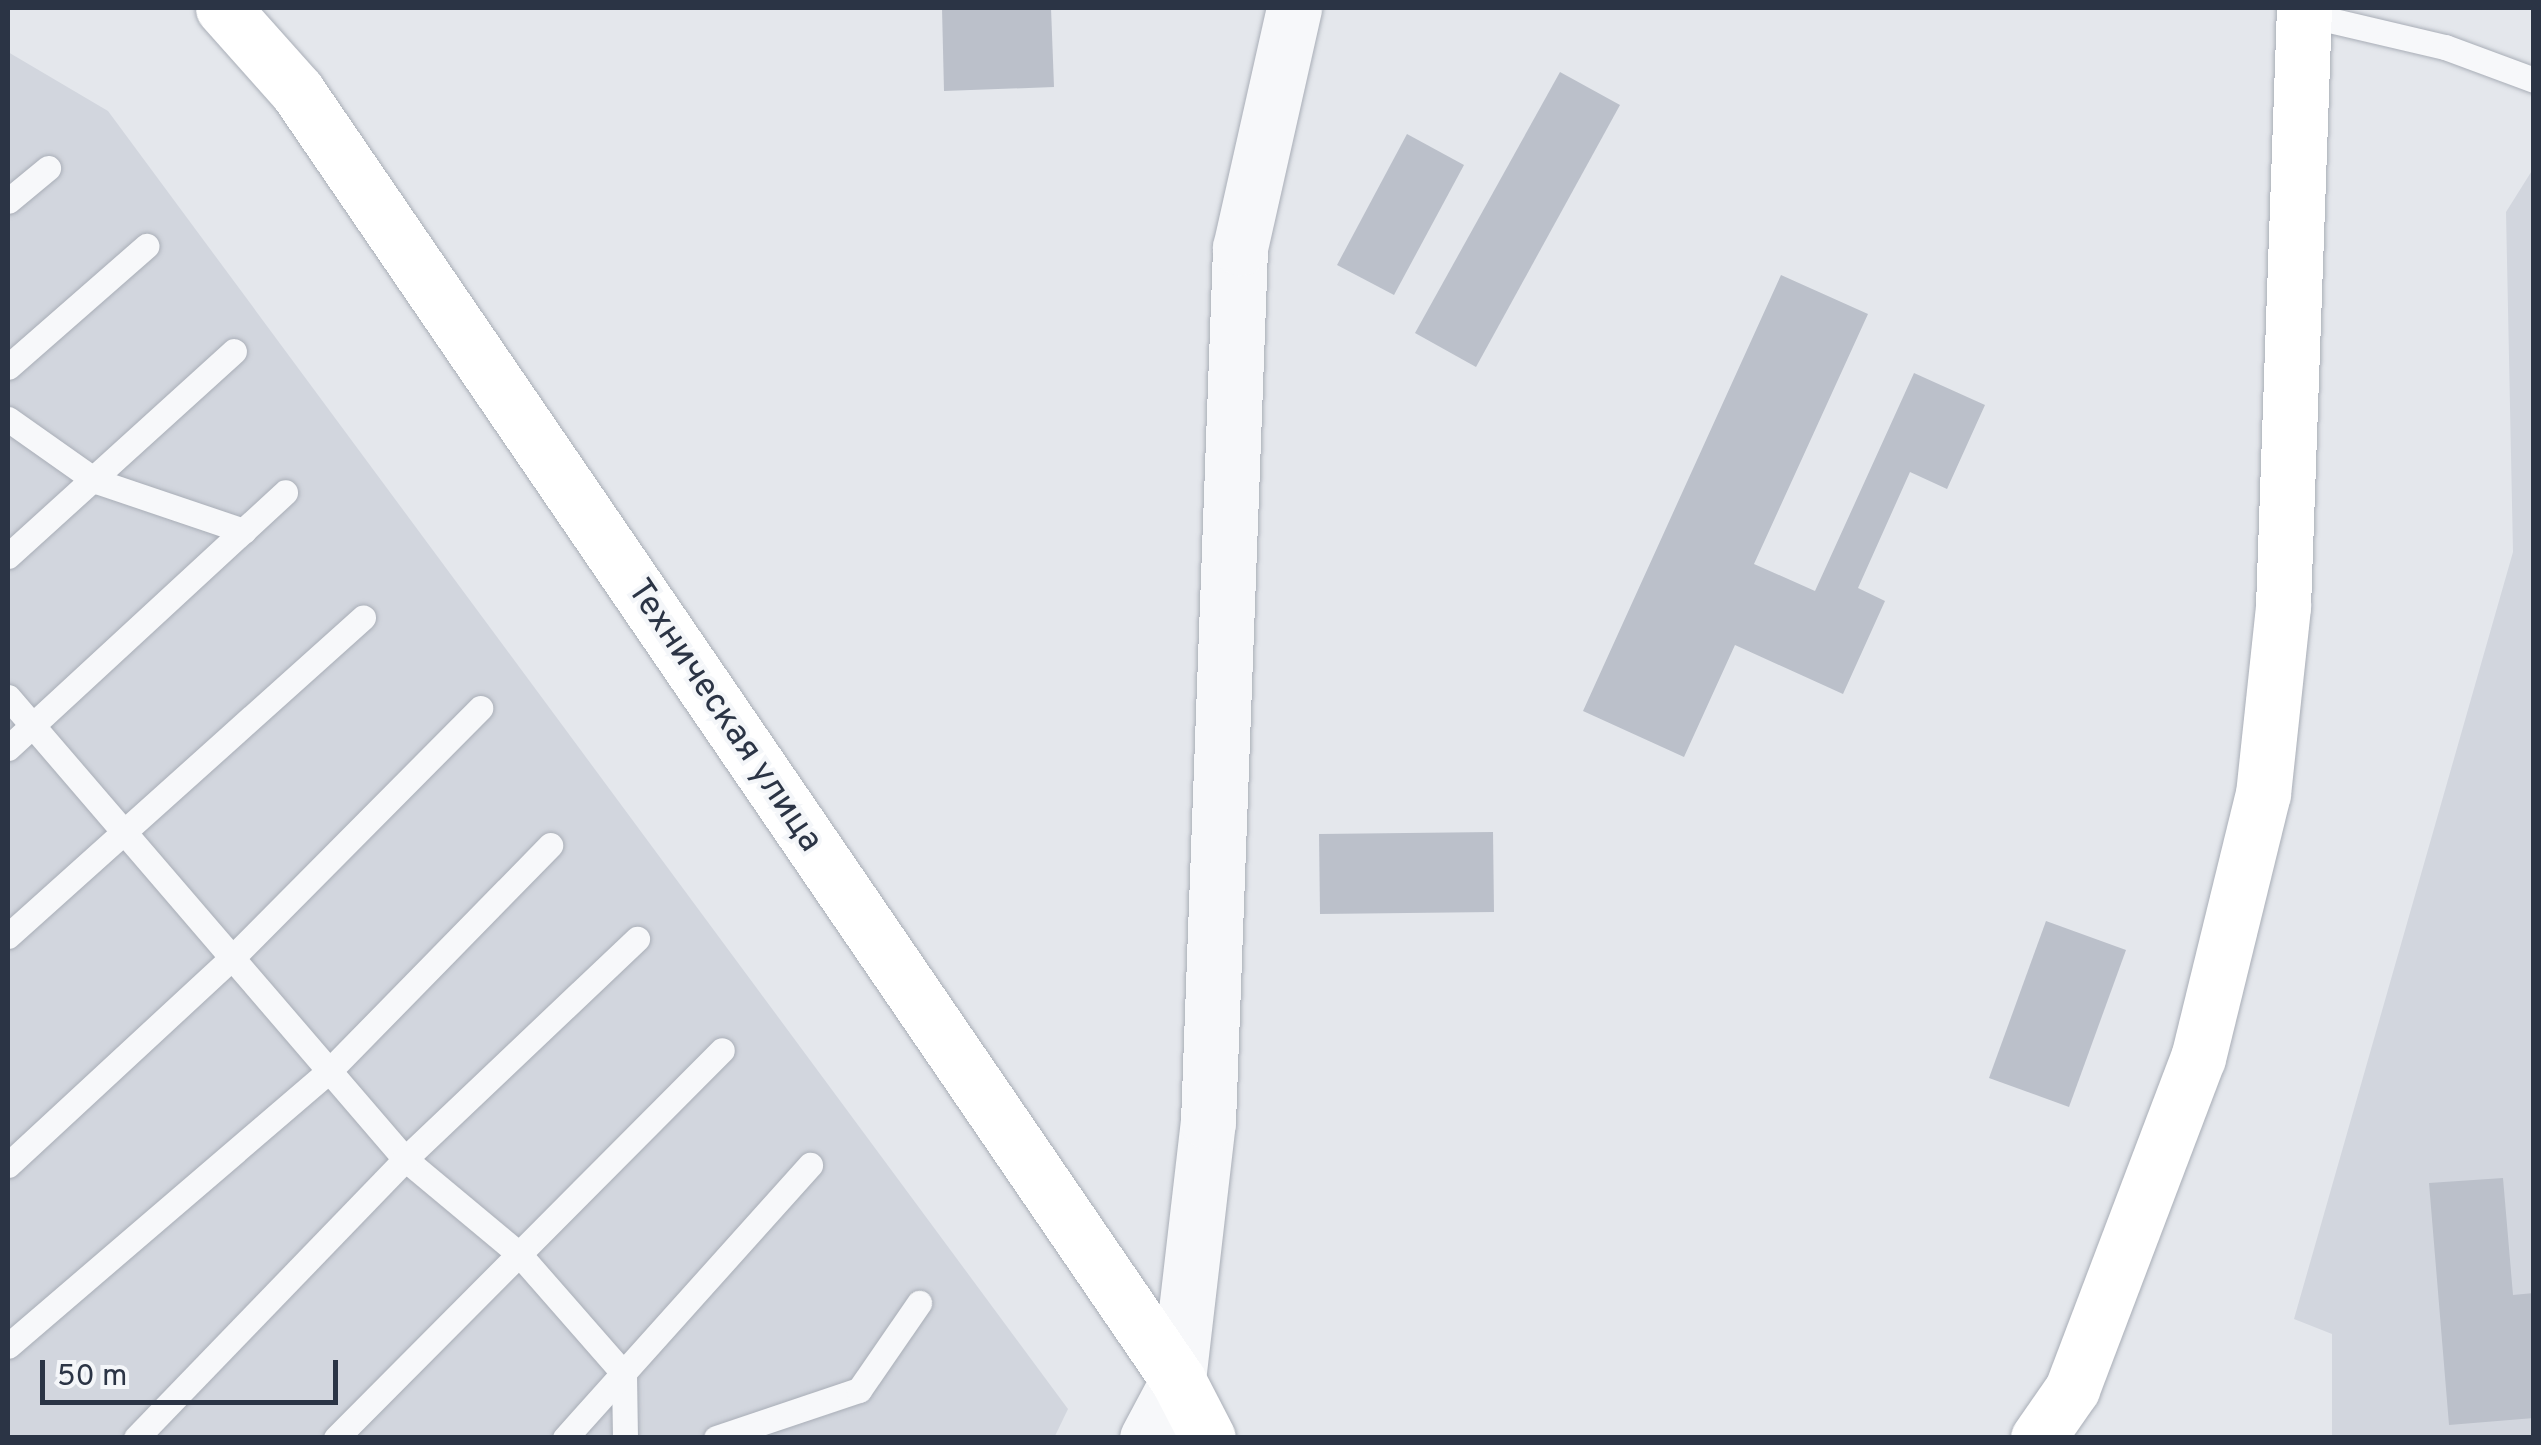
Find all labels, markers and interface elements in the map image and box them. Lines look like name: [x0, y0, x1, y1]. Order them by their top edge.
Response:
street label: Техническая улица: [617, 572, 831, 860]
scale bar: [45, 1340, 342, 1402]
text: 50 m: [57, 1359, 127, 1396]

